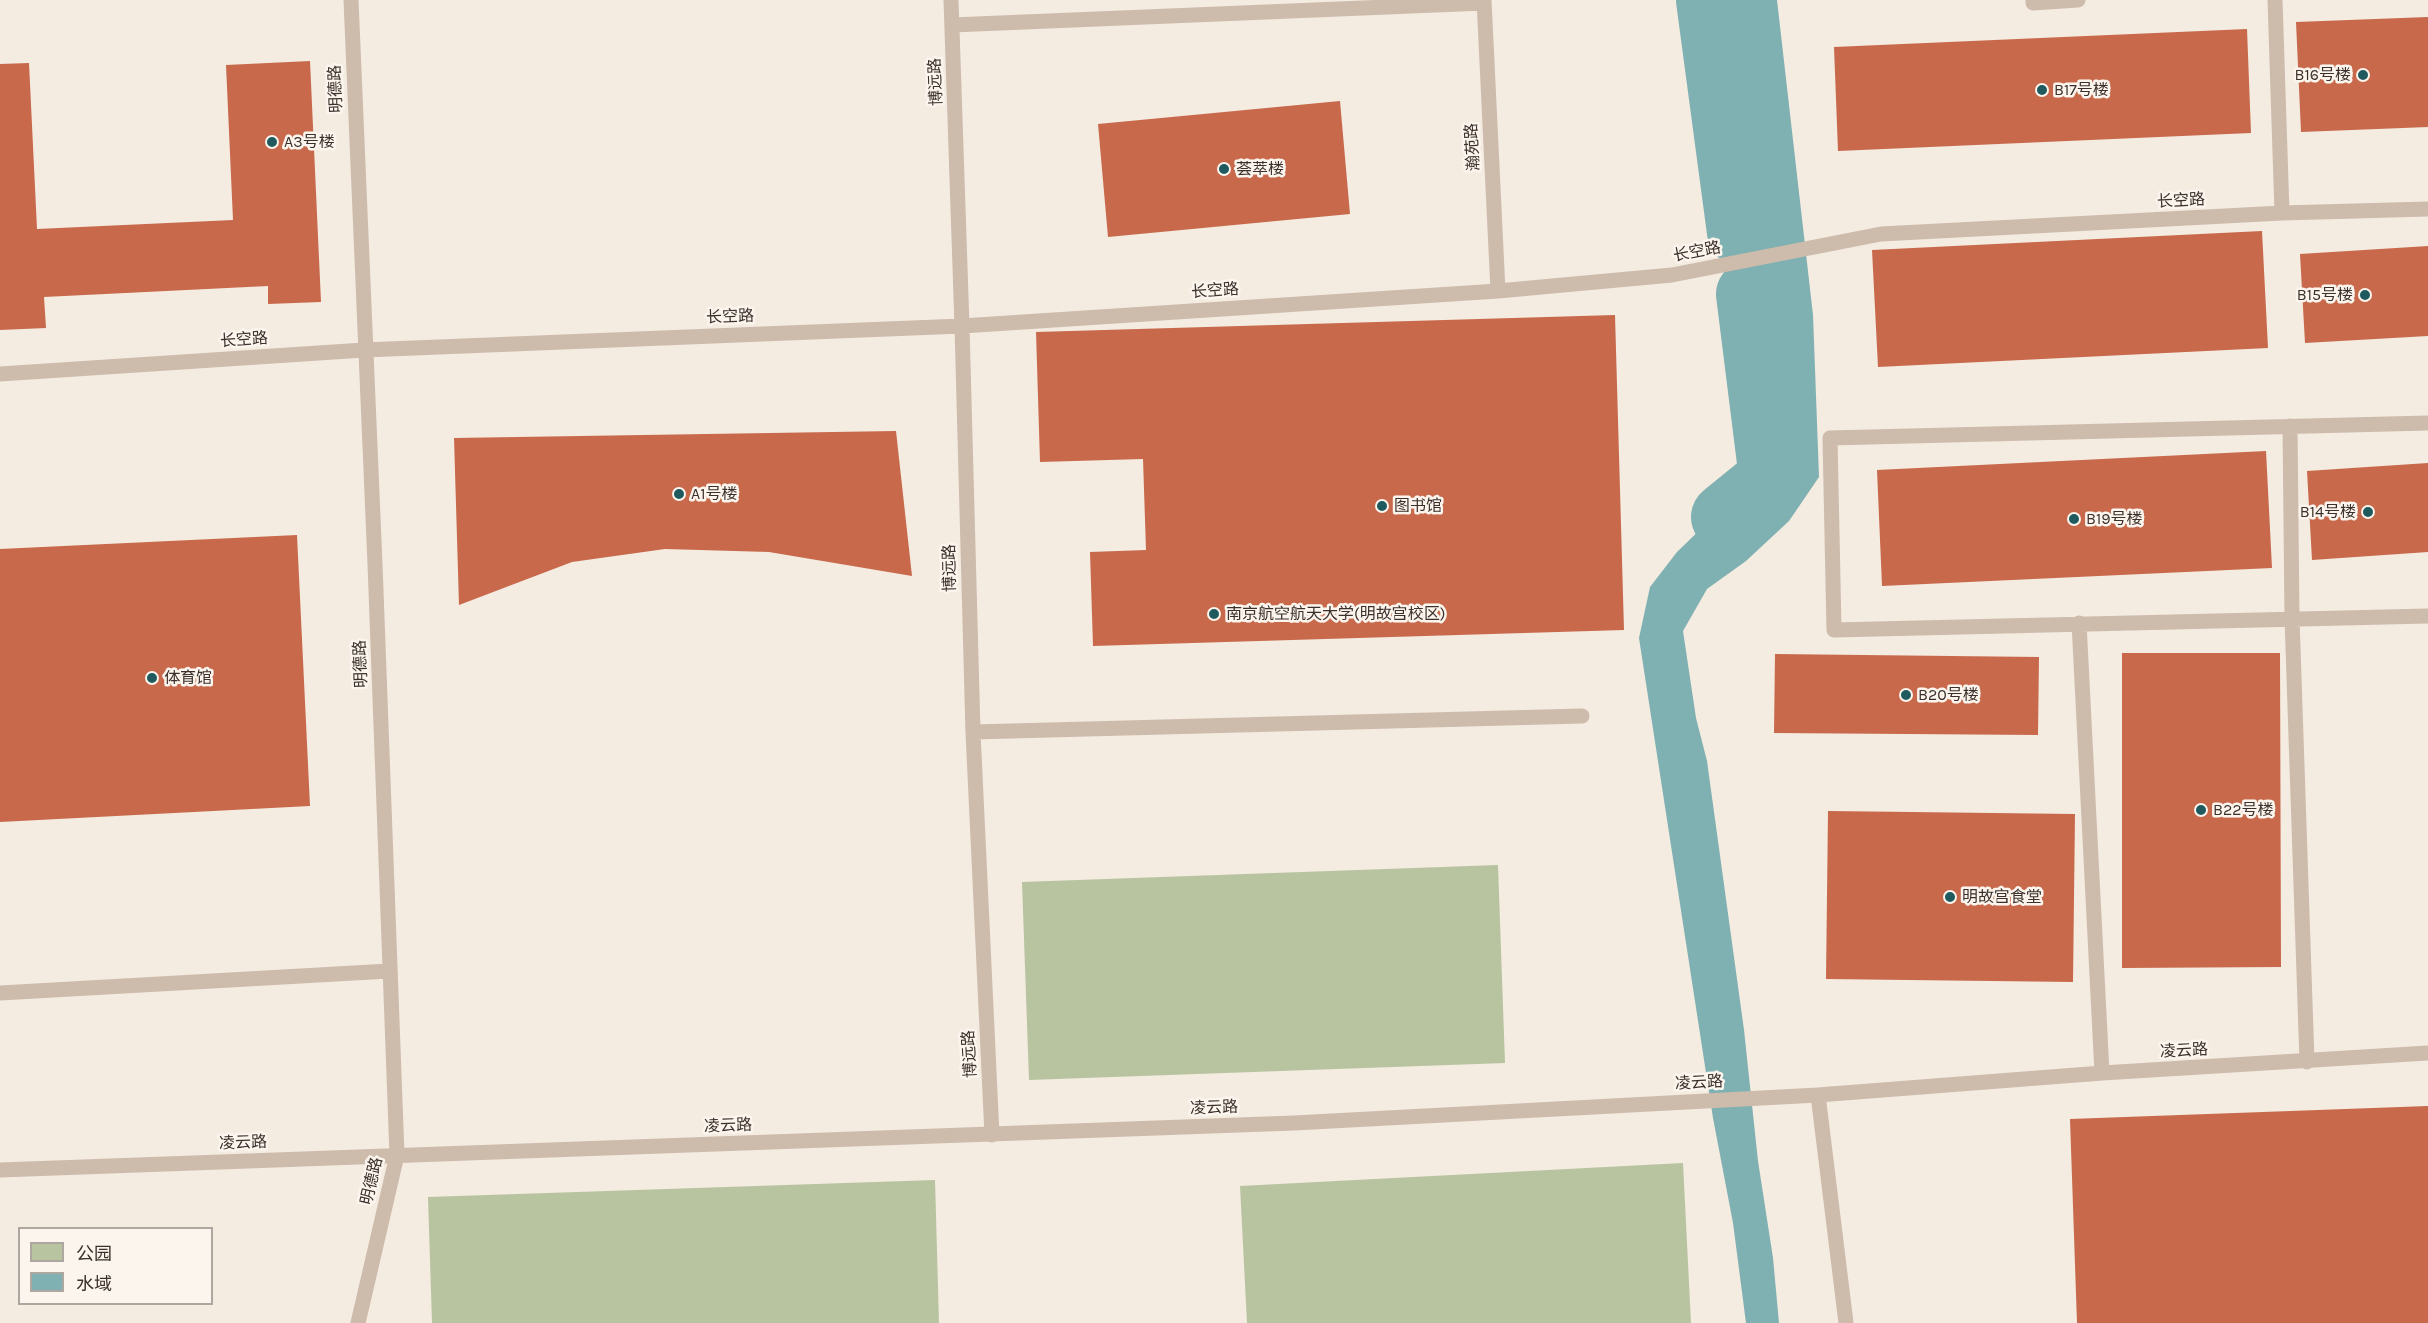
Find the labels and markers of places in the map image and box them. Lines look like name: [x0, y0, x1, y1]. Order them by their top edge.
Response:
place label: B16号楼: [2295, 65, 2351, 85]
marker: B16号楼: [2356, 68, 2370, 82]
place label: B17号楼: [2054, 80, 2109, 100]
marker: B17号楼: [2035, 83, 2049, 97]
place label: A3号楼: [284, 132, 335, 152]
marker: A3号楼: [265, 135, 279, 149]
place label: 荟萃楼: [1236, 159, 1284, 179]
marker: 荟萃楼: [1217, 162, 1231, 176]
place label: B15号楼: [2297, 285, 2353, 305]
marker: B15号楼: [2358, 288, 2372, 302]
place label: A1号楼: [691, 484, 737, 504]
marker: A1号楼: [672, 487, 686, 501]
place label: 图书馆: [1394, 496, 1442, 516]
marker: 图书馆: [1375, 499, 1389, 513]
place label: B14号楼: [2300, 502, 2356, 522]
marker: B14号楼: [2361, 505, 2375, 519]
place label: B19号楼: [2086, 509, 2143, 529]
marker: B19号楼: [2067, 512, 2081, 526]
place label: 南京航空航天大学(明故宫校区): [1226, 604, 1445, 624]
marker: 南京航空航天大学(明故宫校区): [1207, 607, 1221, 621]
place label: 体育馆: [164, 668, 212, 688]
marker: 体育馆: [145, 671, 159, 685]
place label: B20号楼: [1918, 685, 1979, 705]
marker: B20号楼: [1899, 688, 1913, 702]
place label: B22号楼: [2213, 800, 2273, 820]
marker: B22号楼: [2194, 803, 2208, 817]
place label: 明故宫食堂: [1962, 887, 2042, 907]
marker: 明故宫食堂: [1943, 890, 1957, 904]

